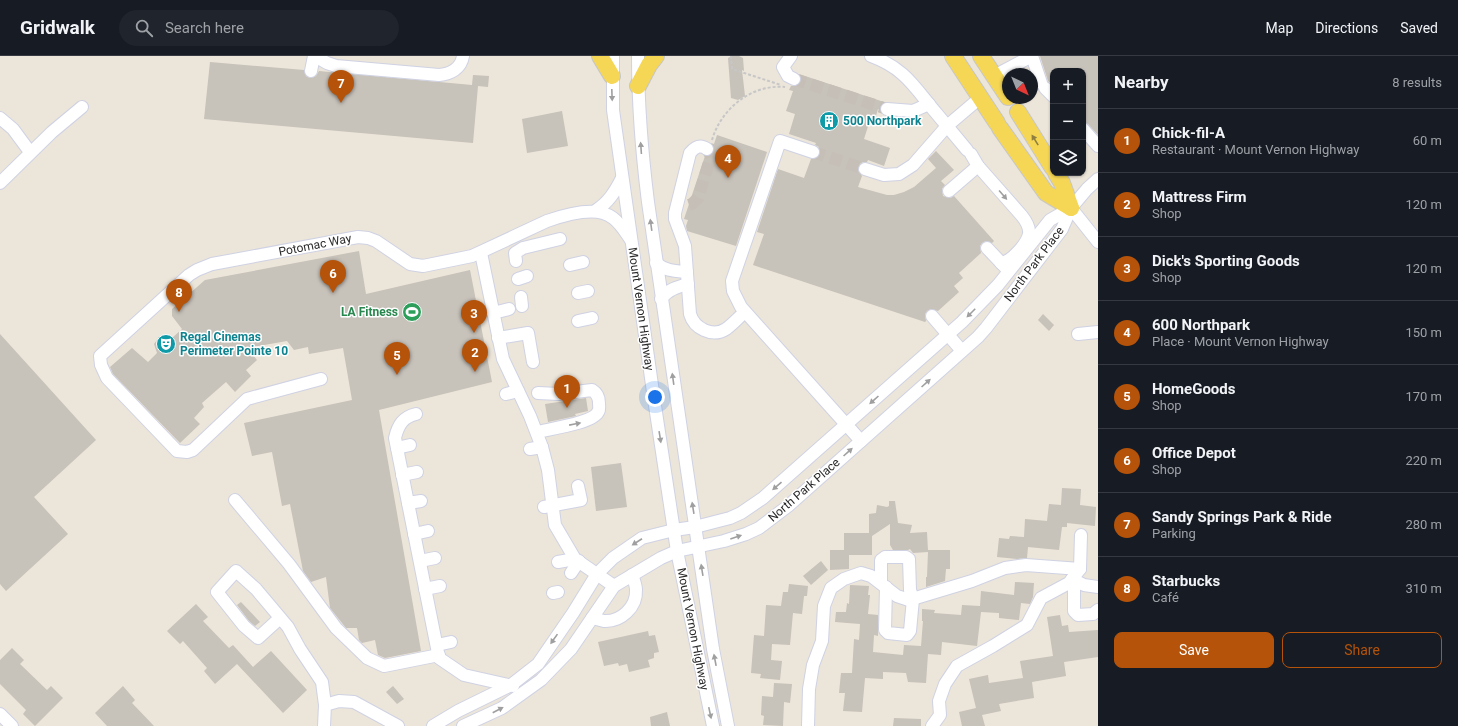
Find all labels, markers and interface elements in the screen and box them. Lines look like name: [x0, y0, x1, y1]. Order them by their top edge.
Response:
search box: [119, 10, 399, 46]
text: Gridwalk: [20, 16, 95, 39]
icon: search: [133, 17, 155, 39]
text: Search here: [165, 19, 244, 37]
text: Map: [1266, 20, 1293, 36]
text: Directions: [1315, 20, 1378, 36]
text: Saved: [1400, 20, 1438, 36]
north arrow: [1002, 68, 1038, 104]
map controls: [1050, 68, 1086, 176]
button: +: [1050, 68, 1086, 104]
pin: 7: [328, 70, 354, 103]
text: Nearby: [1114, 72, 1169, 92]
text: 8 results: [1392, 75, 1442, 90]
one-way arrow: [609, 89, 616, 101]
button: −: [1050, 104, 1086, 140]
building icon: 500 Northpark: [818, 110, 840, 132]
place label: 500 Northpark: [843, 114, 922, 128]
text: Chick-fil-A: [1152, 124, 1225, 142]
text: 1: [1123, 133, 1131, 148]
text: 60 m: [1413, 133, 1442, 148]
one-way arrow: [1032, 134, 1039, 146]
button: layers: [1050, 140, 1086, 176]
one-way arrow: [638, 141, 645, 154]
text: Restaurant · Mount Vernon Highway: [1152, 142, 1359, 157]
pin: 4: [715, 145, 741, 178]
text: Mattress Firm: [1152, 188, 1247, 206]
one-way arrow: [999, 190, 1008, 200]
text: 2: [1123, 197, 1131, 212]
text: 120 m: [1405, 197, 1442, 212]
text: Shop: [1152, 206, 1182, 221]
one-way arrow: [648, 219, 654, 231]
street label: North Park Place: [1001, 224, 1067, 304]
street label: Potomac Way: [277, 231, 353, 259]
street label: Mount Vernon Highway: [625, 246, 657, 372]
text: Dick's Sporting Goods: [1152, 252, 1300, 270]
pin: 6: [320, 260, 346, 293]
text: 3: [1123, 261, 1131, 276]
text: 120 m: [1405, 261, 1442, 276]
text: Shop: [1152, 270, 1182, 285]
pin: 8: [166, 279, 192, 312]
pin: 3: [461, 300, 487, 333]
sports icon: LA Fitness: [401, 301, 423, 323]
place label: LA Fitness: [341, 305, 398, 319]
one-way arrow: [966, 308, 976, 318]
text: 600 Northpark: [1152, 316, 1250, 334]
text: 4: [1123, 325, 1131, 340]
text: 150 m: [1405, 325, 1442, 340]
place label: Regal Cinemas Perimeter Pointe 10: [180, 330, 288, 358]
theatre icon: Regal Cinemas Perimeter Pointe 10: [155, 333, 177, 355]
text: Place · Mount Vernon Highway: [1152, 334, 1329, 349]
pin: 2: [462, 339, 488, 372]
pin: 5: [384, 342, 410, 375]
one-way arrow: [670, 373, 676, 385]
pin: 1: [554, 375, 580, 408]
one-way arrow: [920, 379, 931, 388]
text: HomeGoods: [1152, 380, 1235, 398]
your location: [645, 387, 665, 407]
text: 5: [1123, 389, 1131, 404]
text: 170 m: [1405, 389, 1442, 404]
one-way arrow: [869, 395, 880, 404]
text: Shop: [1152, 398, 1182, 413]
one-way arrow: [569, 420, 581, 426]
one-way arrow: [657, 431, 663, 443]
text: Office Depot: [1152, 444, 1236, 462]
one-way arrow: [843, 448, 853, 457]
text: 6: [1123, 453, 1131, 468]
text: 220 m: [1405, 453, 1442, 468]
street label: North Park Place: [765, 455, 843, 525]
text: Shop: [1152, 462, 1182, 477]
one-way arrow: [772, 481, 782, 490]
one-way arrow: [689, 502, 695, 514]
text: Sandy Springs Park & Ride: [1152, 508, 1332, 526]
text: 7: [1123, 517, 1131, 532]
text: 280 m: [1405, 517, 1442, 532]
text: Parking: [1152, 526, 1196, 541]
one-way arrow: [731, 534, 743, 540]
one-way arrow: [632, 538, 643, 546]
one-way arrow: [699, 564, 705, 576]
street label: Mount Vernon Highway: [674, 567, 712, 692]
text: Starbucks: [1152, 572, 1220, 590]
text: 8: [1123, 581, 1131, 596]
text: 310 m: [1405, 581, 1442, 596]
text: Café: [1152, 590, 1179, 605]
button: Save: [1114, 632, 1274, 668]
button: Share: [1282, 632, 1442, 668]
one-way arrow: [550, 634, 558, 645]
one-way arrow: [712, 654, 718, 666]
one-way arrow: [493, 706, 504, 713]
one-way arrow: [708, 707, 714, 719]

